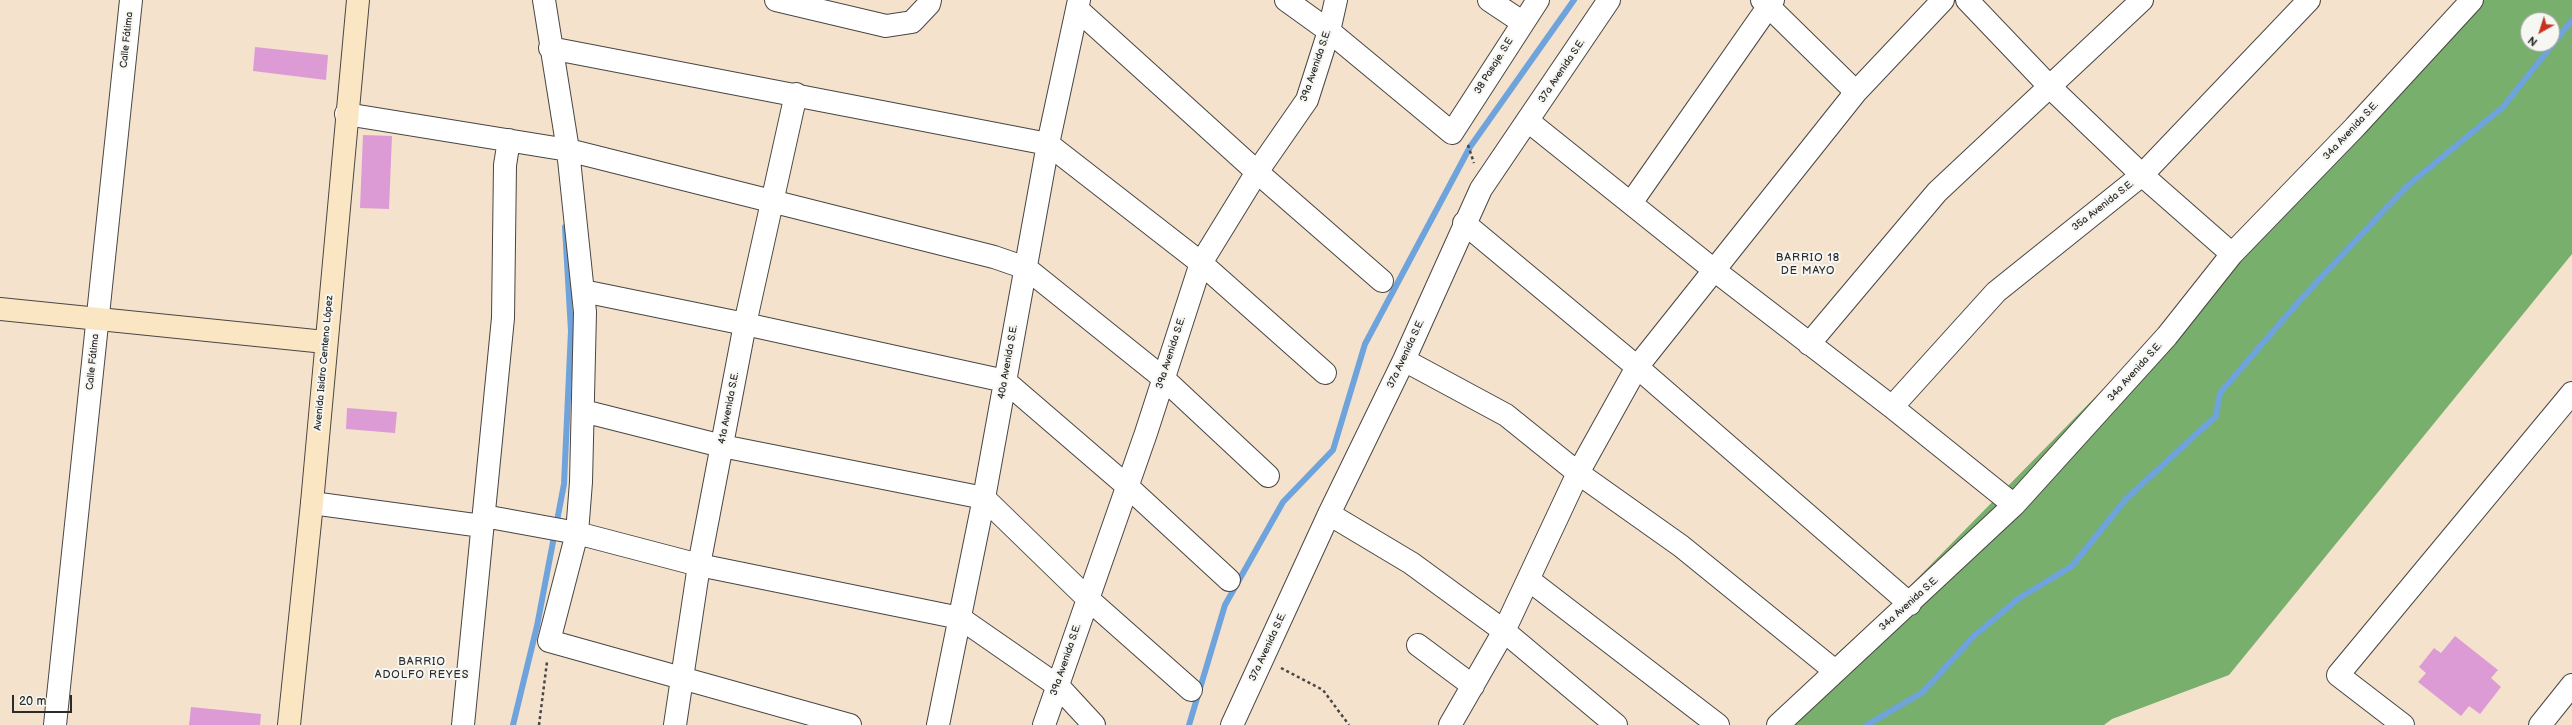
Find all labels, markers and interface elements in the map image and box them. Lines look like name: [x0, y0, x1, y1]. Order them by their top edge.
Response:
street label: Calle Fátima: [118, 11, 136, 69]
north arrow: [2520, 12, 2560, 52]
street label: 39a Avenida S.E.: [1298, 28, 1334, 104]
text: N: [2525, 33, 2540, 49]
street label: 38 Pasaje. S.E: [1472, 36, 1516, 96]
street label: 37a Avenida S.E.: [1536, 37, 1588, 105]
street label: 34a Avenida S.E.: [2321, 99, 2381, 163]
street label: 35a Avenida S.E.: [2070, 178, 2136, 234]
district label: BARRIO 18 DE MAYO: [1776, 251, 1840, 277]
street label: Avenida Isidro Centeno López: [312, 295, 336, 431]
street label: 39a Avenida S.E.: [1154, 315, 1188, 391]
street label: 37a Avenida S.E.: [1385, 318, 1427, 390]
street label: 40a Avenida S.E.: [996, 324, 1020, 400]
street label: Calle Fátima: [84, 333, 102, 391]
street label: 34a Avenida S.E.: [2105, 340, 2165, 404]
street label: 41a Avenida S.E.: [716, 371, 742, 445]
street label: 34a Avenida S.E.: [1877, 574, 1941, 634]
street label: 37a Avenida S.E.: [1247, 611, 1289, 683]
street label: 39a Avenida S.E.: [1048, 622, 1084, 698]
district label: BARRIO ADOLFO REYES: [375, 655, 469, 681]
scale bar: [14, 687, 74, 713]
text: 20 m: [19, 694, 46, 709]

